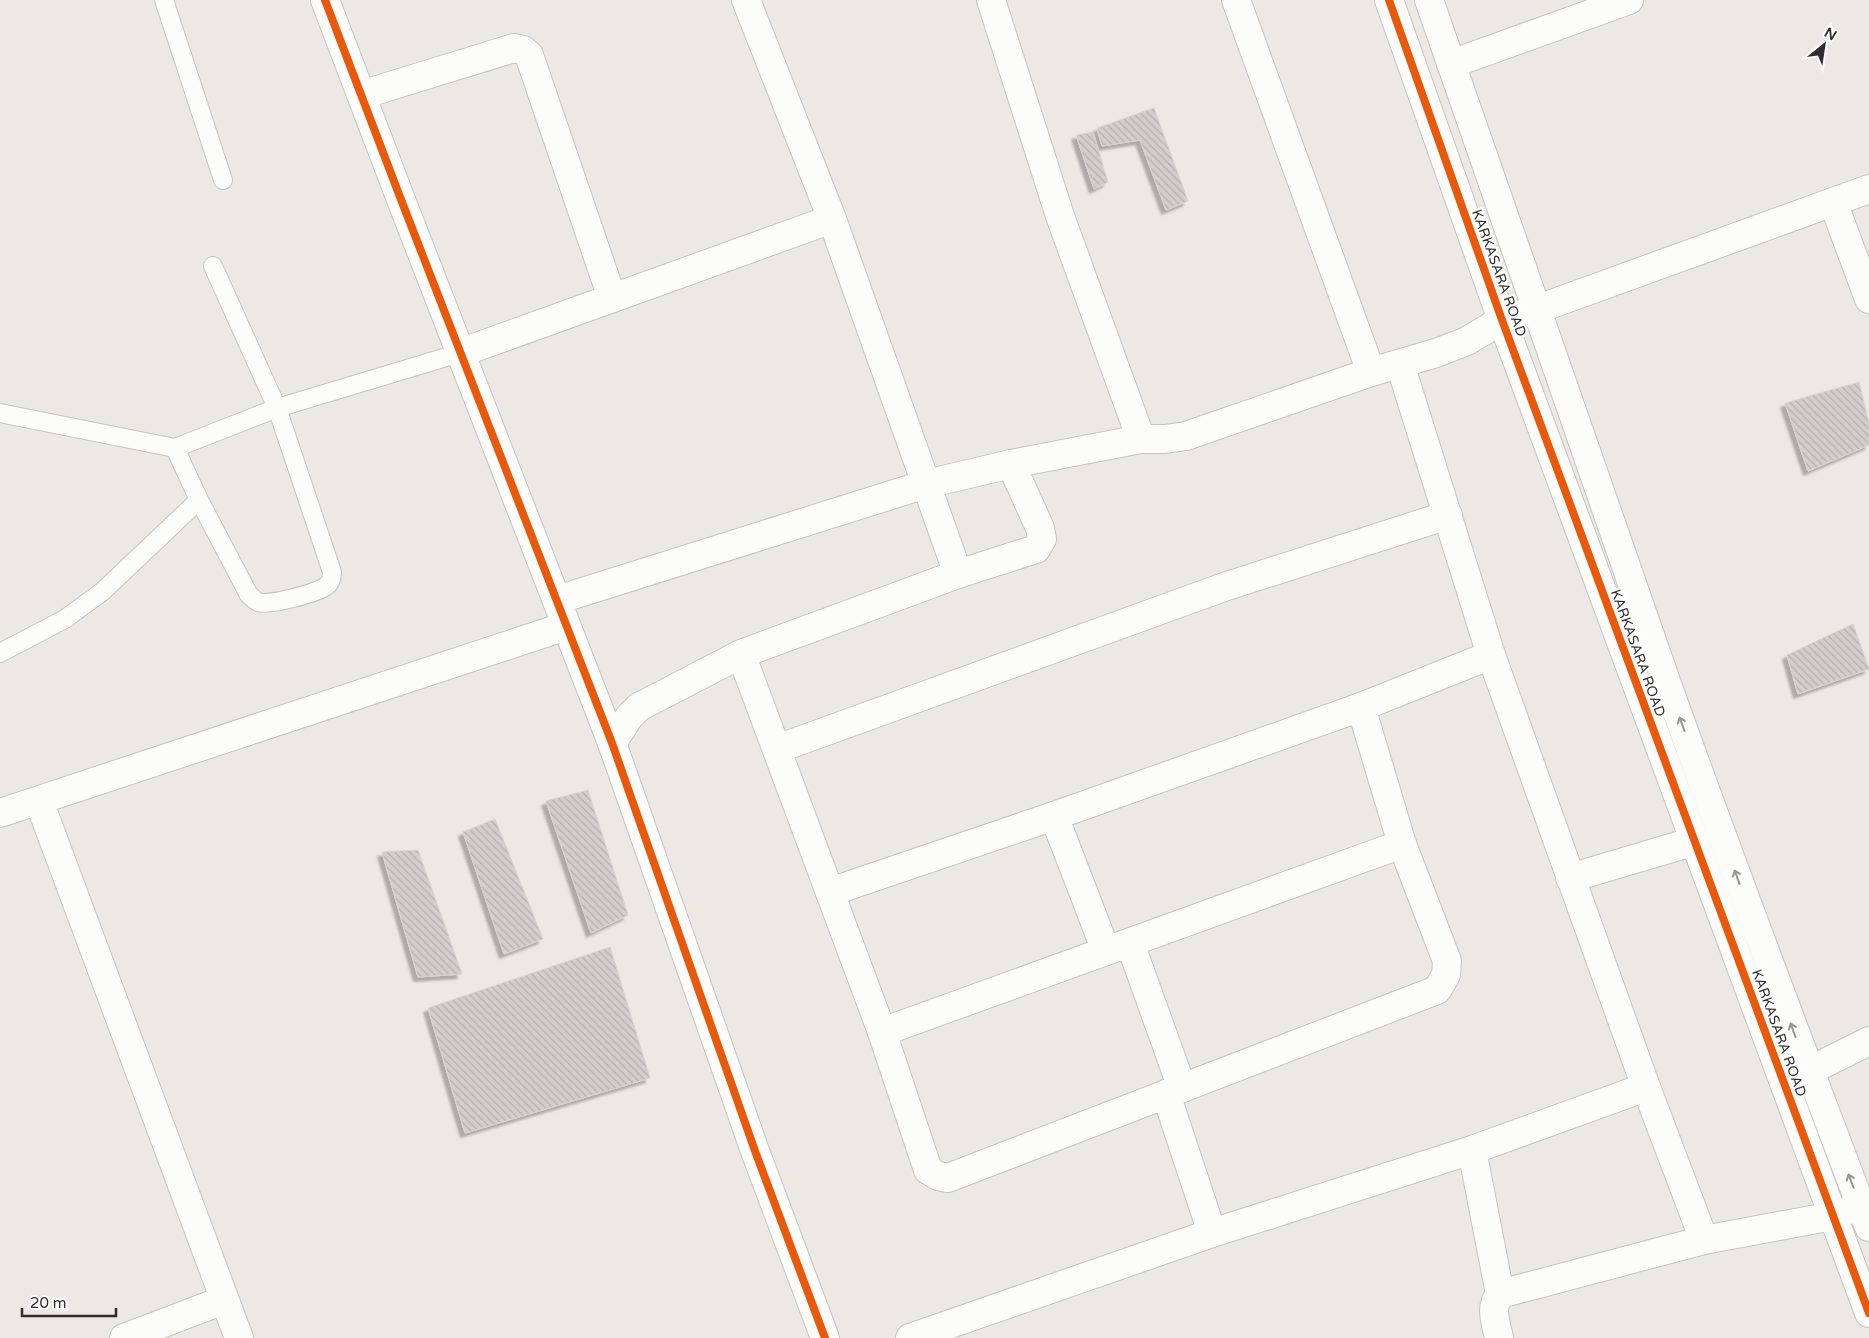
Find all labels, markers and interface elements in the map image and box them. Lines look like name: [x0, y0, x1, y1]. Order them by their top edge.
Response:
north arrow: [1799, 20, 1849, 70]
text: N: [1821, 24, 1839, 44]
street label: KARKASARA ROAD: [1468, 207, 1530, 339]
street label: KARKASARA ROAD: [1607, 587, 1669, 719]
one-way arrow: [1677, 717, 1686, 733]
one-way arrow: [1732, 870, 1741, 885]
street label: KARKASARA ROAD: [1748, 967, 1810, 1099]
one-way arrow: [1788, 1022, 1797, 1038]
one-way arrow: [1846, 1174, 1855, 1189]
scale bar: [22, 1286, 116, 1318]
text: 20 m: [30, 1294, 67, 1312]

